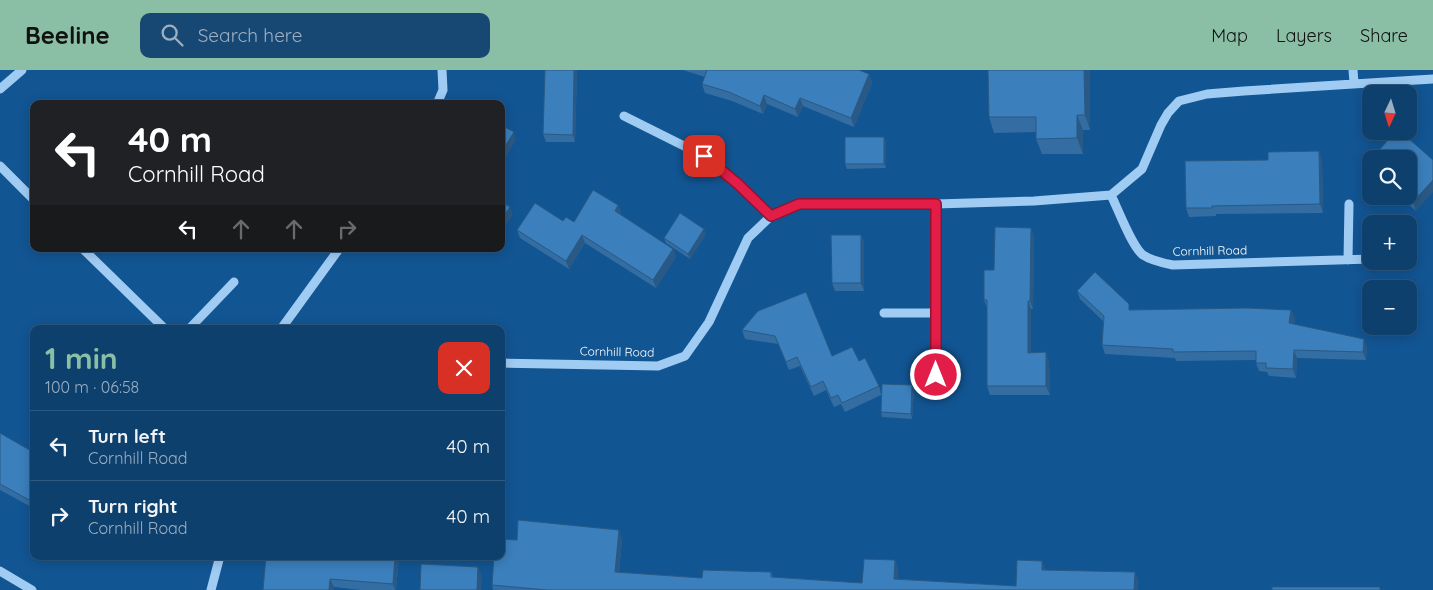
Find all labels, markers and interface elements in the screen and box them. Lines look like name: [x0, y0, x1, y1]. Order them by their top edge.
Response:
search box: [140, 13, 490, 58]
text: Beeline: [25, 20, 110, 50]
icon: search: [158, 21, 186, 49]
text: Search here: [198, 23, 303, 47]
text: Map: [1211, 24, 1248, 47]
text: Layers: [1276, 24, 1332, 47]
text: Share: [1360, 24, 1408, 47]
north arrow: [1362, 85, 1418, 140]
map controls: [1362, 85, 1417, 335]
text: 40 m: [128, 117, 212, 161]
icon: left: [45, 120, 110, 185]
pin: [683, 135, 725, 177]
icon: arrive: [690, 142, 718, 170]
button: search: [1362, 150, 1417, 205]
text: Cornhill Road: [128, 160, 265, 188]
icon: left: [174, 215, 202, 243]
icon: ahead: [227, 215, 255, 243]
icon: ahead: [280, 215, 308, 243]
icon: right: [333, 215, 361, 243]
button: +: [1362, 215, 1417, 270]
street label: Cornhill Road: [1173, 242, 1247, 259]
button: −: [1362, 280, 1417, 335]
text: 1 min: [45, 339, 118, 377]
button: close: [438, 342, 490, 394]
street label: Cornhill Road: [580, 343, 654, 360]
position arrow: [909, 348, 961, 400]
text: 100 m · 06:58: [45, 377, 139, 397]
text: Turn left: [88, 424, 166, 448]
icon: left: [45, 432, 73, 460]
text: 40 m: [446, 434, 490, 458]
text: Cornhill Road: [88, 448, 187, 468]
text: Turn right: [88, 494, 177, 518]
icon: right: [45, 502, 73, 530]
text: 40 m: [446, 504, 490, 528]
text: Cornhill Road: [88, 518, 187, 538]

